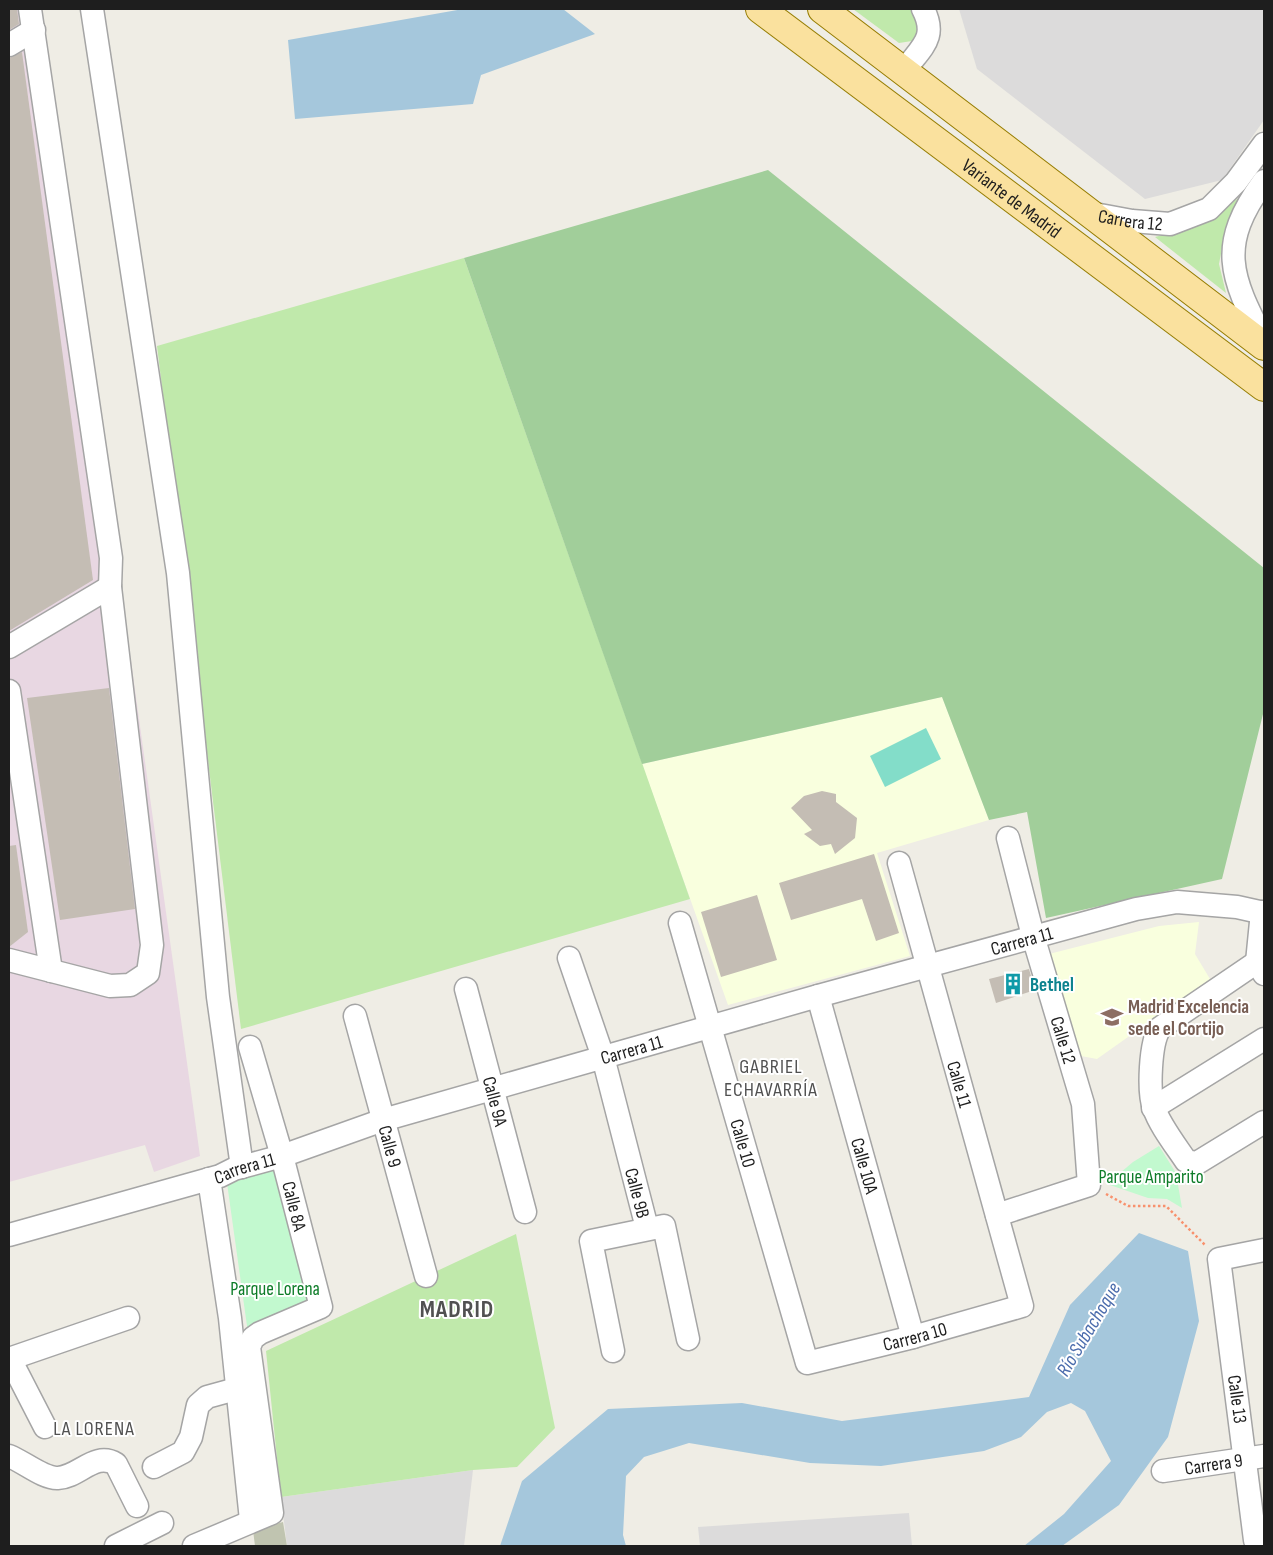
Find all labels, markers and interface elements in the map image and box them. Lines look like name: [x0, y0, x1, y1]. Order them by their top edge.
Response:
street label: Variante de Madrid: [957, 155, 1065, 244]
street label: Carrera 12: [1096, 205, 1163, 236]
street label: Carrera 11: [988, 922, 1056, 961]
building icon: Bethel: [1000, 971, 1026, 997]
place label: Bethel: [1030, 974, 1074, 997]
place label: Madrid Excelencia sede el Cortijo: [1128, 996, 1249, 1041]
school or university icon: Madrid Excelencia sede el Cortijo: [1099, 1004, 1125, 1030]
street label: Calle 12: [1044, 1014, 1081, 1067]
street label: Carrera 11: [598, 1031, 666, 1070]
district label: GABRIEL ECHAVARRÍA: [724, 1055, 818, 1102]
street label: Calle 11: [941, 1059, 976, 1111]
street label: Calle 9A: [477, 1074, 512, 1130]
street label: Calle 10: [724, 1117, 760, 1170]
street label: Calle 9: [372, 1123, 406, 1170]
street label: Calle 10A: [845, 1135, 883, 1197]
street label: Carrera 11: [212, 1148, 278, 1190]
street label: Calle 9B: [619, 1166, 654, 1221]
park label: Parque Amparito: [1098, 1166, 1204, 1189]
street label: Calle 8A: [276, 1179, 311, 1234]
park label: Parque Lorena: [230, 1278, 320, 1301]
water label: Río Subachoque: [1051, 1278, 1126, 1381]
district label: MADRID: [420, 1295, 494, 1324]
street label: Carrera 10: [881, 1318, 950, 1357]
street label: Calle 13: [1222, 1374, 1251, 1425]
district label: LA LORENA: [53, 1417, 135, 1441]
street label: Carrera 9: [1183, 1449, 1244, 1481]

